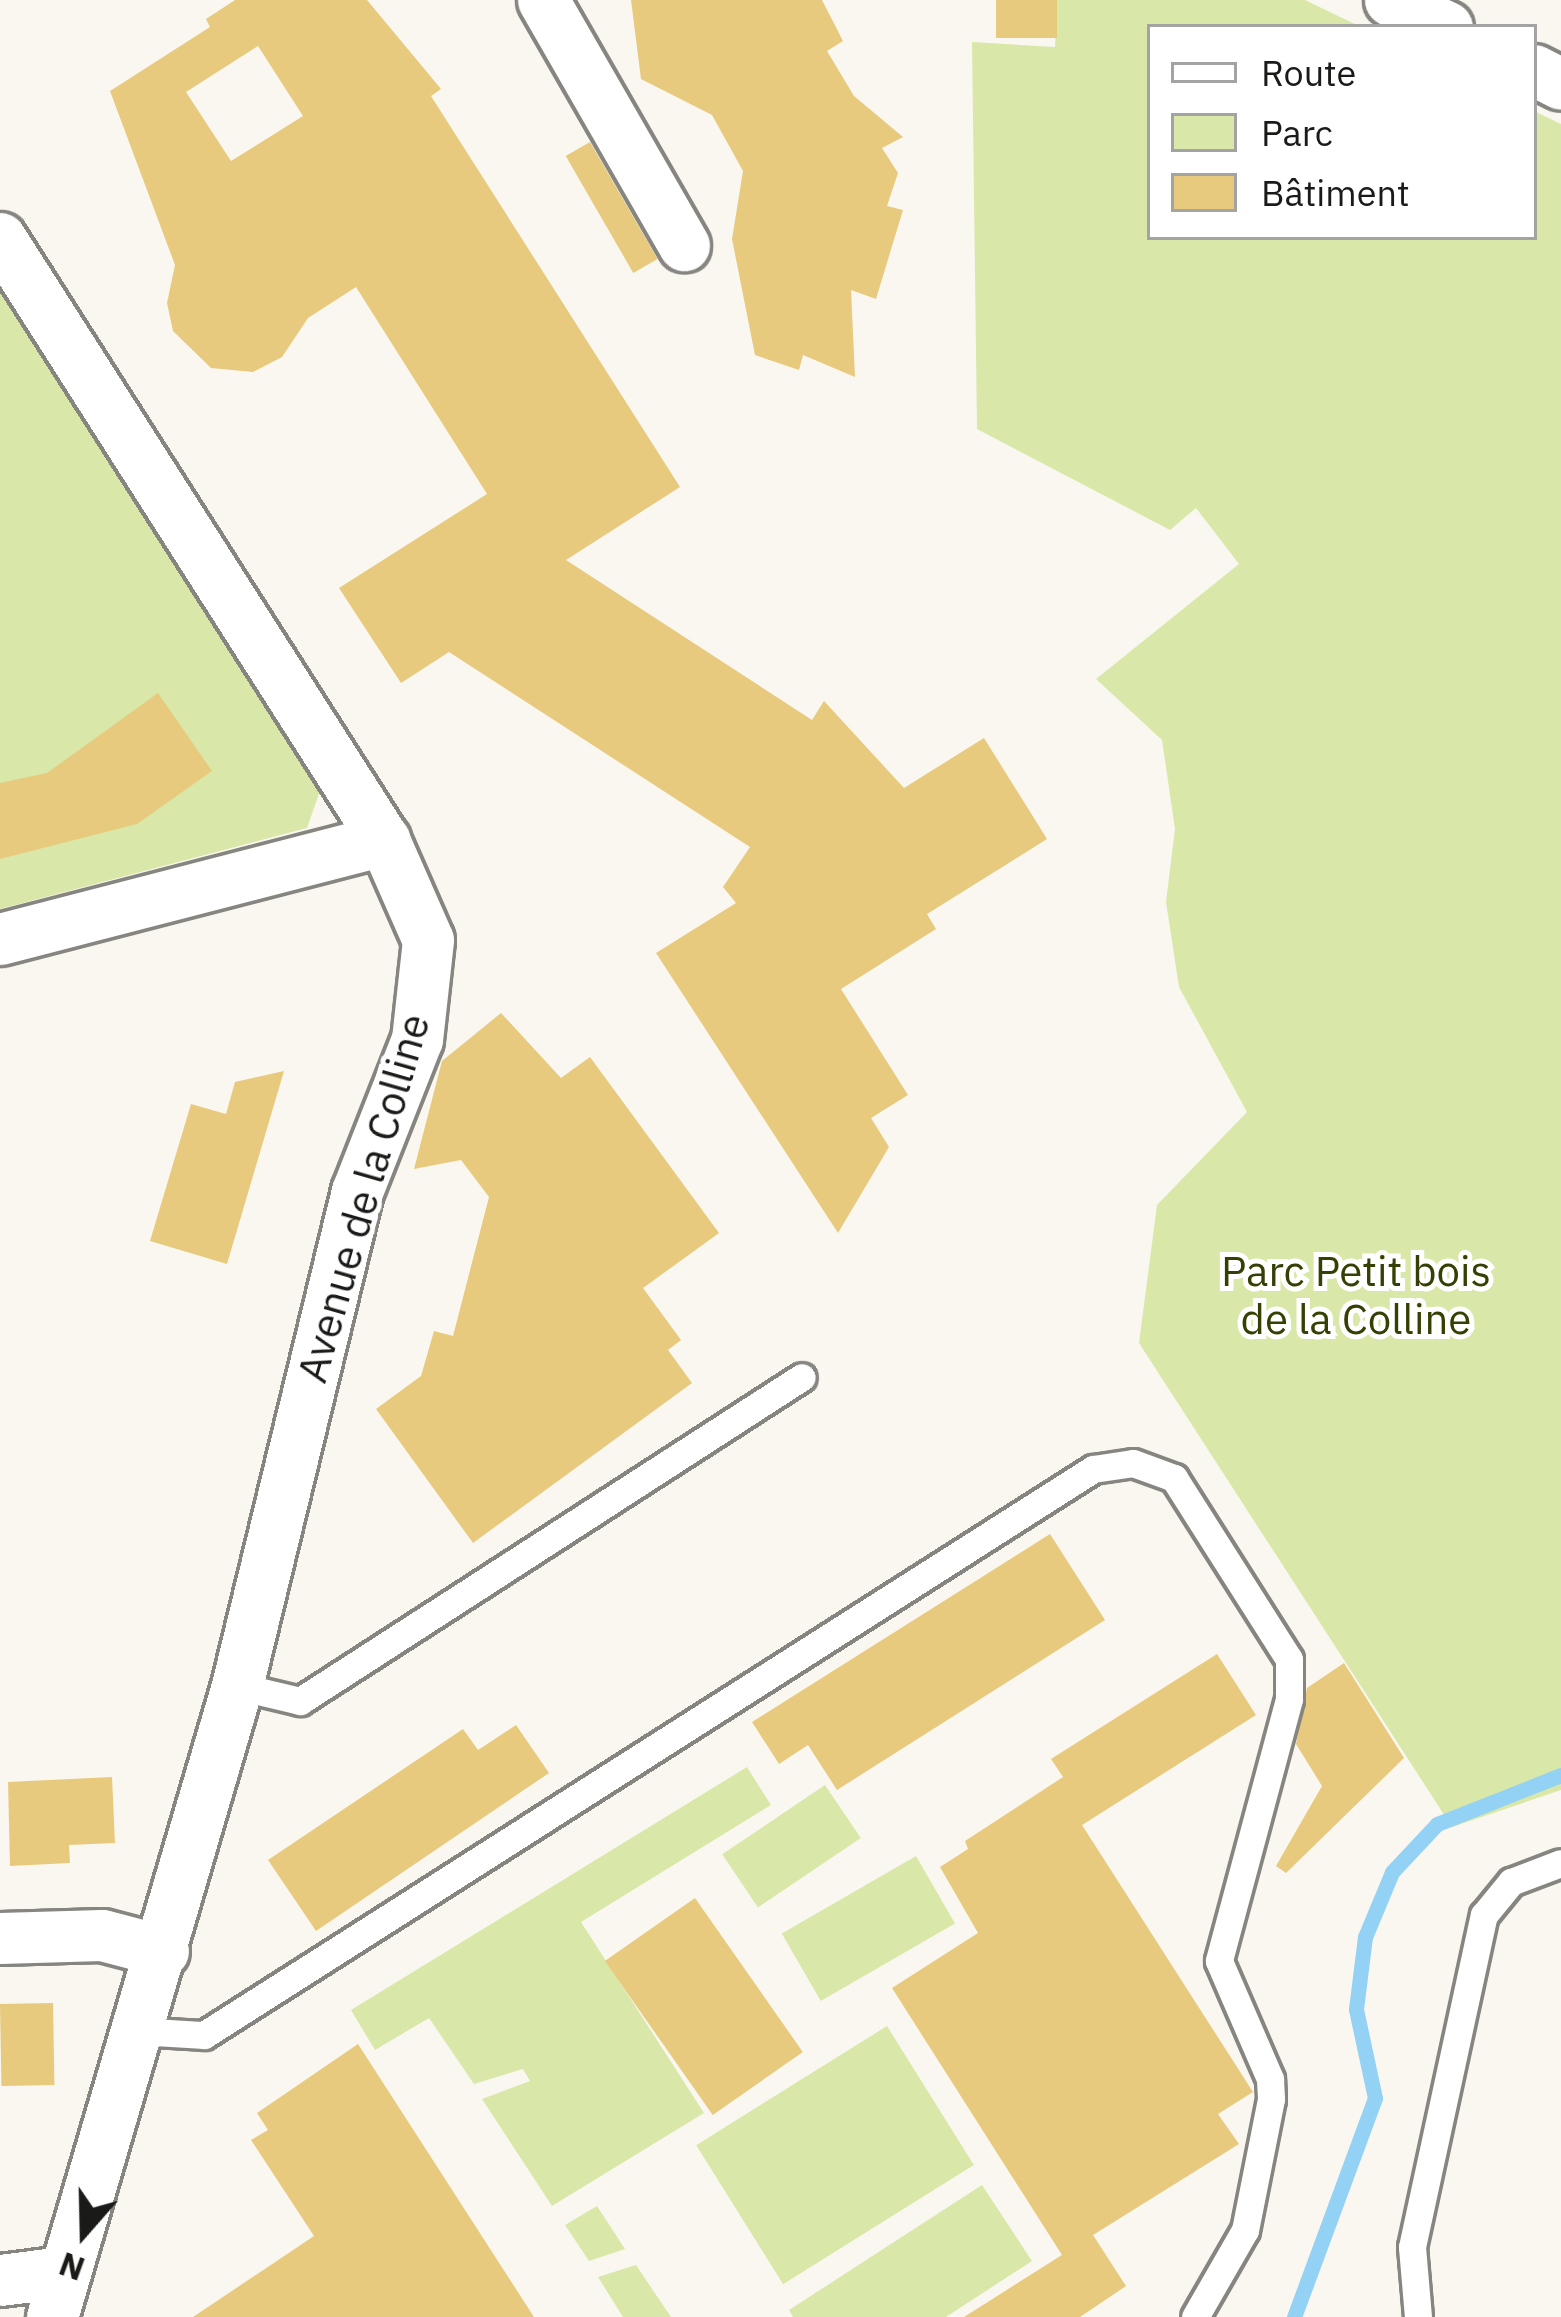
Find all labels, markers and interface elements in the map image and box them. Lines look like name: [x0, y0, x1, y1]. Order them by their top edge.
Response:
legend: [1147, 24, 1537, 240]
text: Route: [1261, 49, 1356, 96]
text: Parc: [1261, 109, 1333, 156]
text: Bâtiment: [1261, 169, 1410, 216]
street label: Avenue de la Colline: [286, 1008, 440, 1388]
park label: Parc Petit bois de la Colline: [1221, 1246, 1491, 1344]
north arrow: [24, 2173, 144, 2293]
text: N: [53, 2243, 90, 2292]

